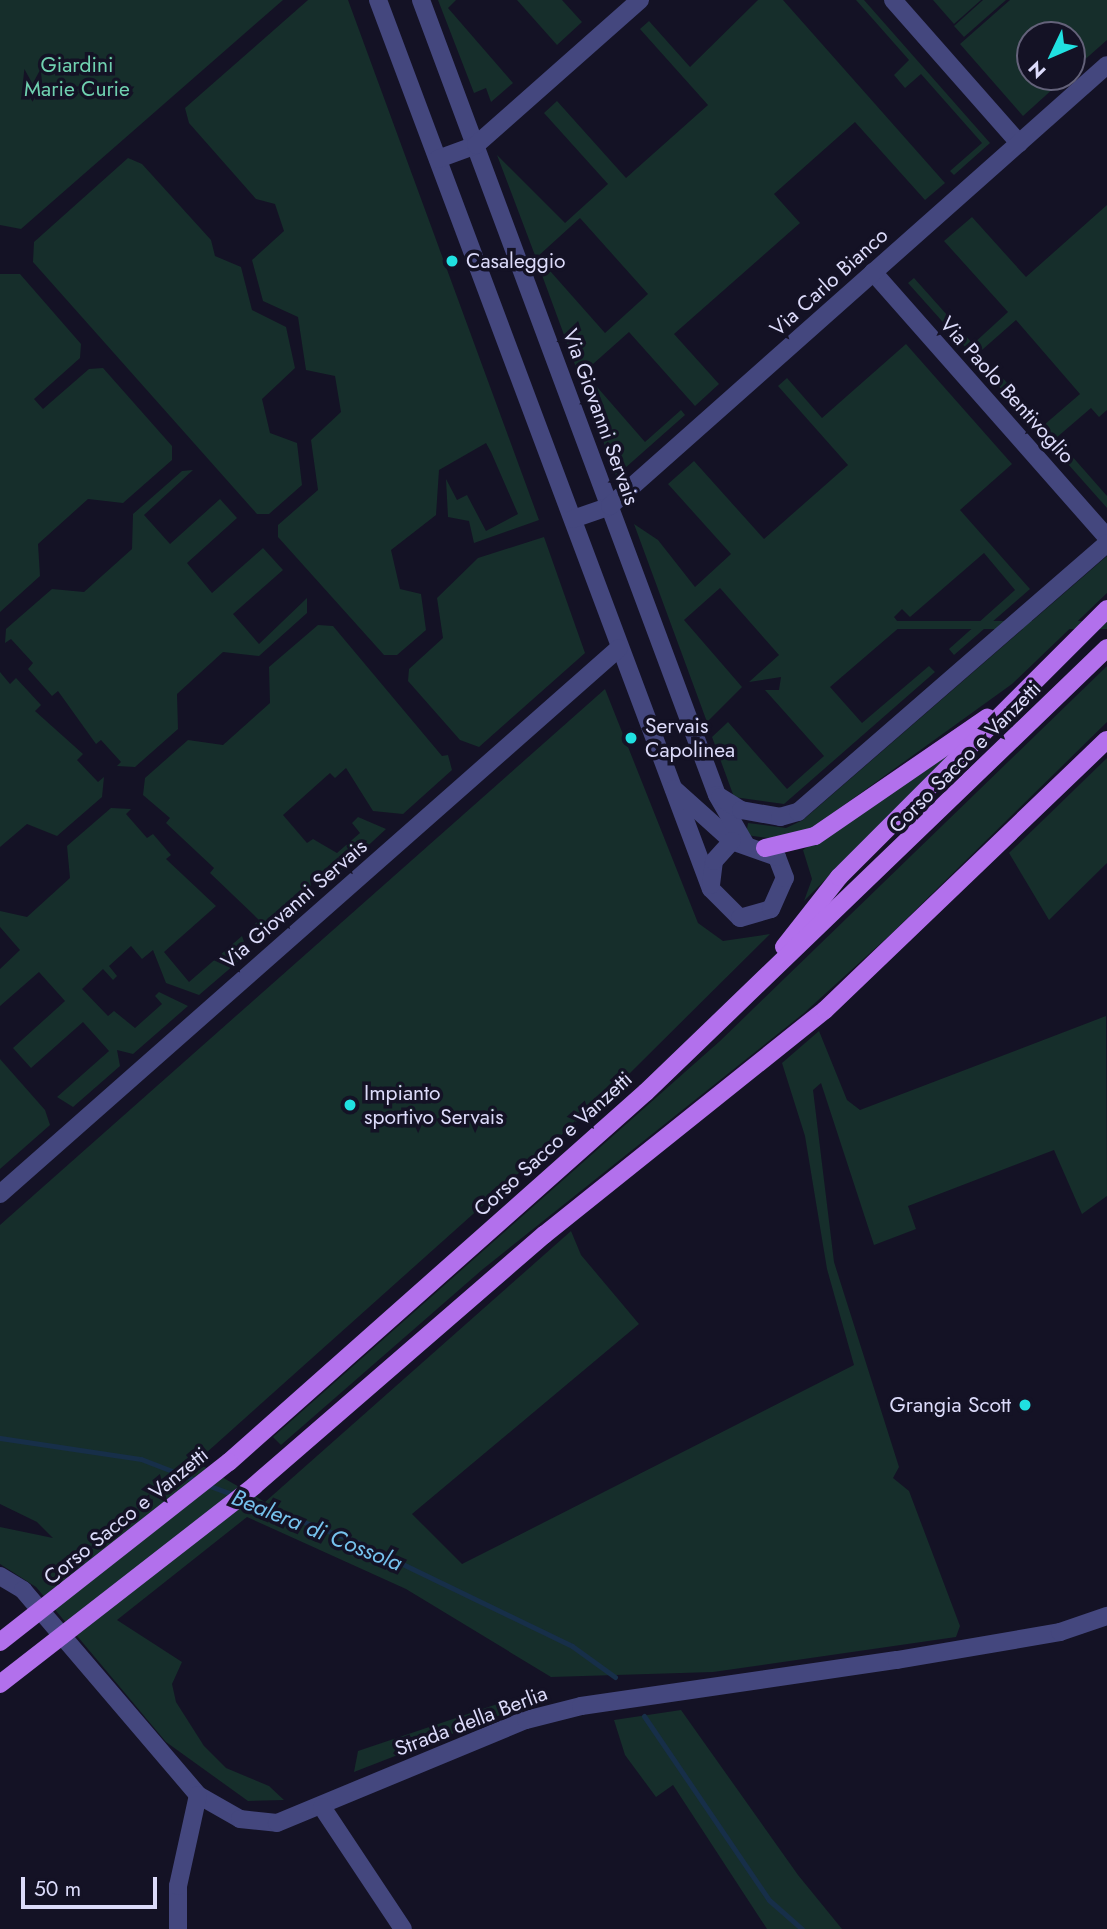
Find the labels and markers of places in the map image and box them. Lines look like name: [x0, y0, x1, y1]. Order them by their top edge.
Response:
place label: Casaleggio: [466, 248, 566, 274]
marker: Casaleggio: [444, 253, 460, 269]
place label: Servais Capolinea: [645, 713, 735, 763]
marker: Servais Capolinea: [623, 730, 639, 746]
place label: Impianto sportivo Servais: [364, 1080, 504, 1130]
marker: Impianto sportivo Servais: [342, 1097, 358, 1113]
place label: Grangia Scott: [889, 1392, 1011, 1418]
marker: Grangia Scott: [1017, 1397, 1033, 1413]

